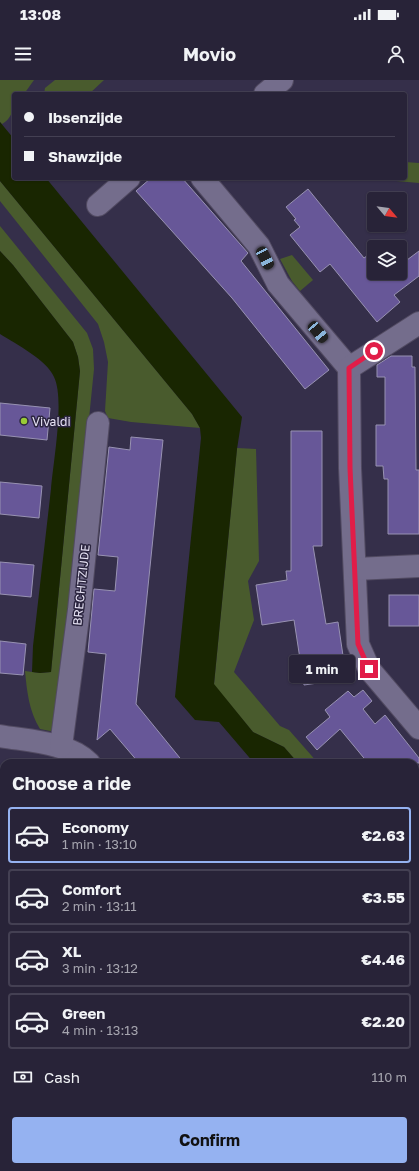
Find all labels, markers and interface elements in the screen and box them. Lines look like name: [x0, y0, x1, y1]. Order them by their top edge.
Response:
text: 13:08: [20, 5, 61, 23]
icon: menu: [12, 43, 34, 65]
text: Movio: [183, 43, 236, 65]
icon: person: [385, 43, 407, 65]
text: Ibsenzijde: [48, 108, 123, 126]
text: Shawzijde: [48, 147, 122, 165]
north arrow: [367, 192, 407, 232]
map controls: [367, 192, 407, 280]
button: layers: [367, 240, 407, 280]
car: [254, 245, 276, 271]
car: [306, 319, 330, 345]
route start: [365, 342, 383, 360]
place label: Vivaldi: [32, 414, 71, 429]
marker: Vivaldi: [19, 416, 29, 426]
street label: BRECHTZIJDE: [69, 544, 93, 626]
callout: 1 min: [289, 655, 355, 683]
route end: [360, 660, 378, 678]
text: 1 min: [306, 661, 338, 677]
text: Choose a ride: [12, 772, 131, 794]
icon: car: [14, 817, 50, 853]
text: Economy: [62, 818, 129, 836]
text: €2.63: [362, 826, 405, 844]
text: 1 min · 13:10: [62, 836, 137, 852]
icon: car: [14, 879, 50, 915]
text: Comfort: [62, 880, 121, 898]
text: €3.55: [362, 888, 405, 906]
text: 2 min · 13:11: [62, 898, 137, 914]
icon: car: [14, 941, 50, 977]
text: XL: [62, 942, 81, 960]
text: €4.46: [361, 950, 405, 968]
text: 3 min · 13:12: [62, 960, 138, 976]
icon: car: [14, 1003, 50, 1039]
text: Green: [62, 1004, 105, 1022]
text: €2.20: [362, 1012, 405, 1030]
text: 4 min · 13:13: [62, 1022, 138, 1038]
icon: cash: [12, 1066, 34, 1088]
text: Cash: [44, 1068, 80, 1086]
text: 110 m: [372, 1069, 407, 1085]
button: Confirm: [12, 1117, 407, 1163]

